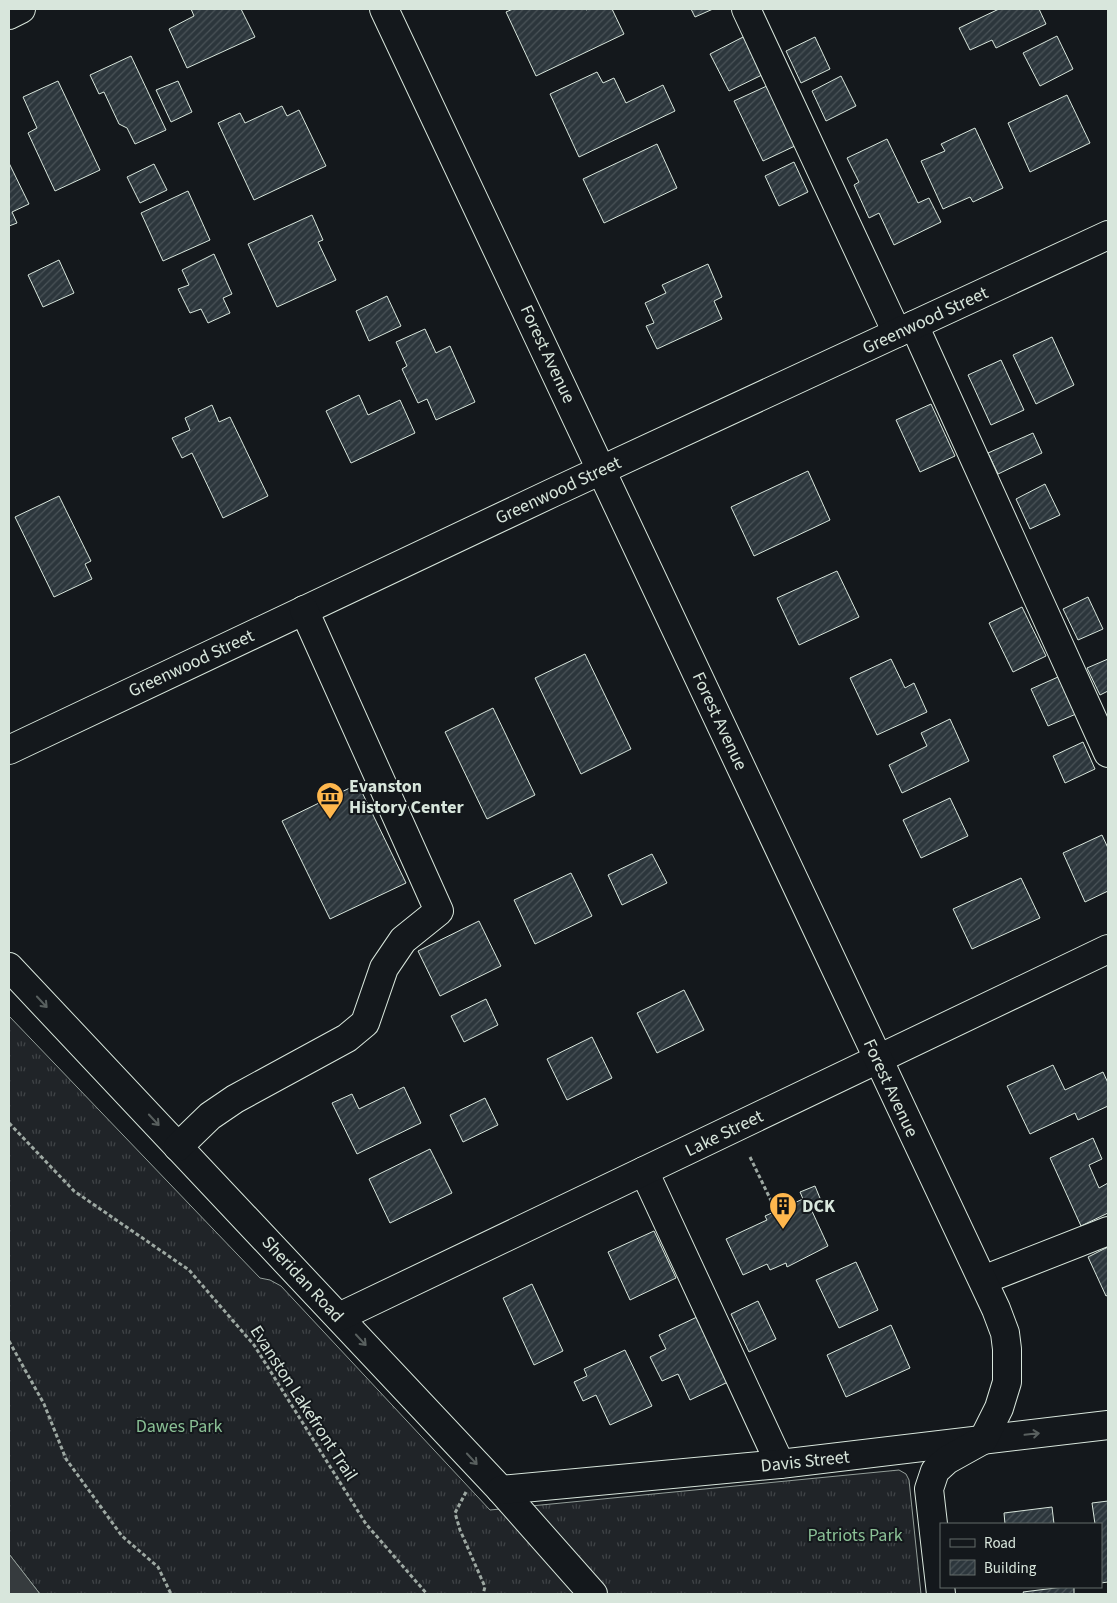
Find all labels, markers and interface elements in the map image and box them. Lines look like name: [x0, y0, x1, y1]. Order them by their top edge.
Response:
street label: Greenwood Street: [858, 280, 992, 361]
street label: Forest Avenue: [514, 301, 581, 407]
street label: Greenwood Street: [491, 450, 625, 531]
street label: Greenwood Street: [124, 623, 258, 704]
street label: Forest Avenue: [686, 668, 753, 774]
place label: Evanston History Center: [349, 774, 465, 820]
museum icon: Evanston History Center: [315, 781, 345, 820]
one-way arrow: [36, 996, 48, 1009]
street label: Forest Avenue: [857, 1035, 924, 1141]
street label: Lake Street: [681, 1104, 767, 1163]
one-way arrow: [148, 1114, 160, 1127]
building icon: DCK: [768, 1191, 798, 1230]
place label: DCK: [802, 1194, 836, 1219]
street label: Sheridan Road: [256, 1231, 349, 1328]
street label: Evanston Lakefront Trail: [244, 1321, 363, 1486]
one-way arrow: [355, 1334, 367, 1347]
park label: Dawes Park: [136, 1414, 222, 1439]
one-way arrow: [1024, 1429, 1040, 1439]
street label: Davis Street: [759, 1444, 851, 1479]
one-way arrow: [466, 1453, 478, 1466]
park label: Patriots Park: [807, 1523, 903, 1548]
legend: [940, 1523, 1102, 1588]
text: Road: [984, 1533, 1016, 1554]
text: Building: [984, 1558, 1037, 1579]

